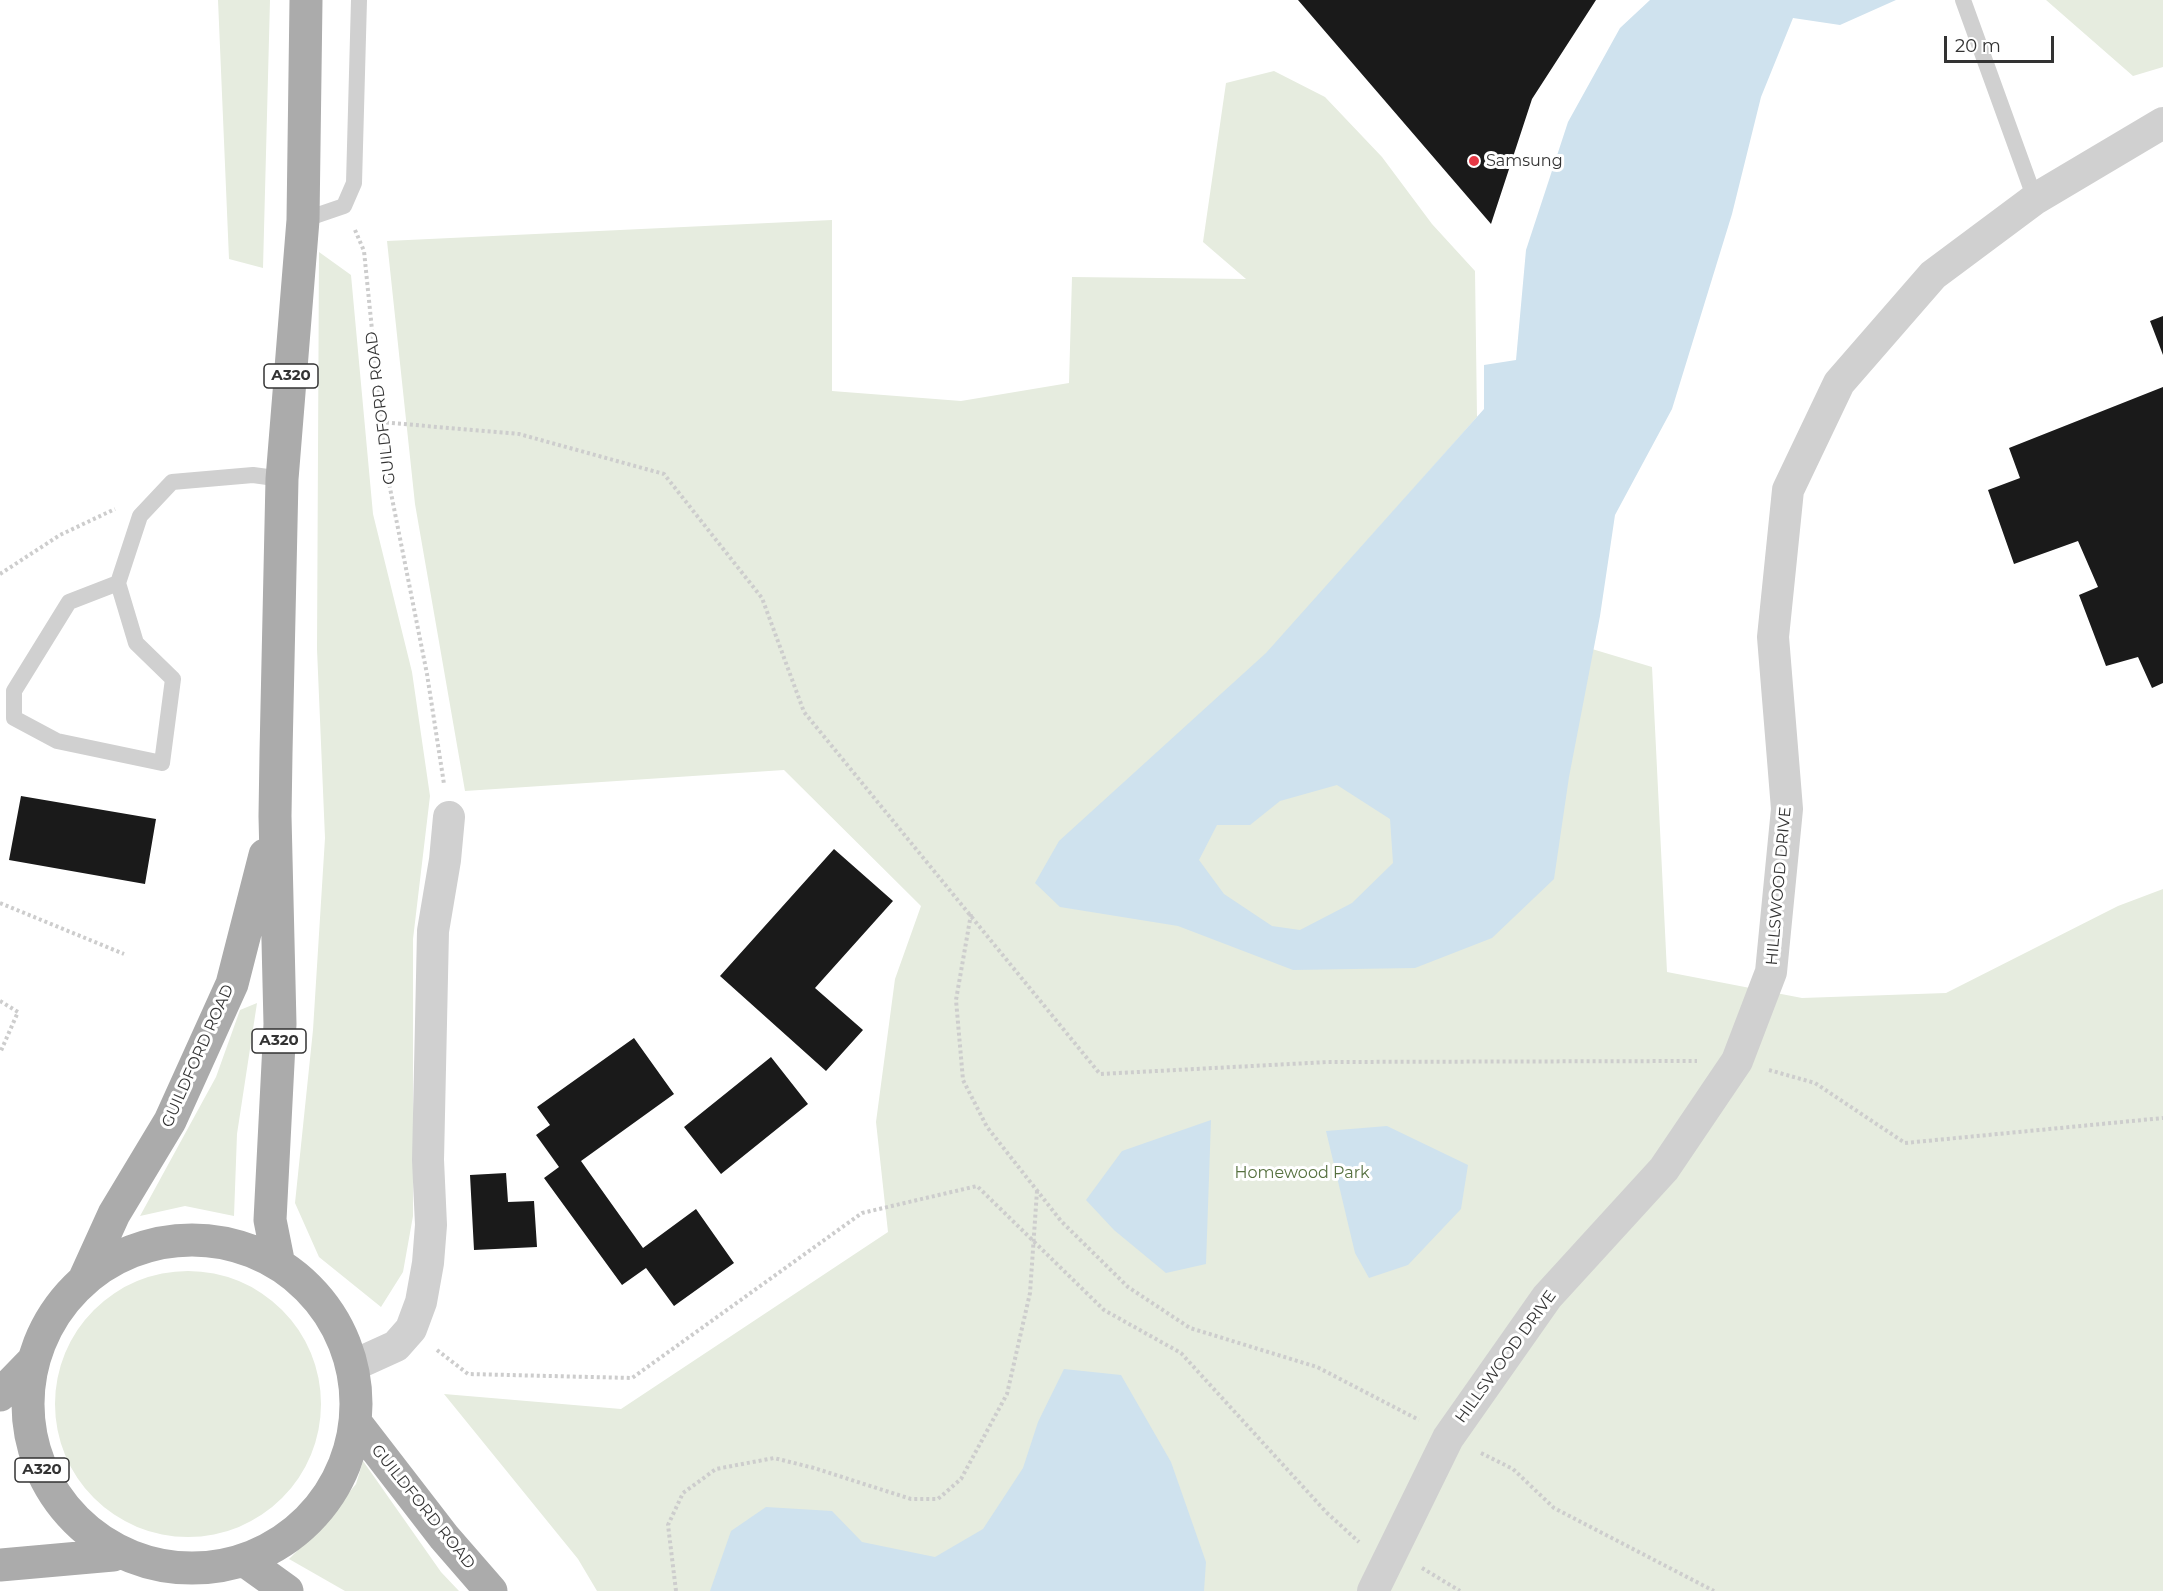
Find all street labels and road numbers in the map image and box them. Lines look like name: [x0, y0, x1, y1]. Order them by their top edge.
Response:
street label: GUILDFORD ROAD: [362, 330, 400, 486]
road number: A320: [264, 364, 318, 388]
street label: HILLSWOOD DRIVE: [1763, 806, 1795, 966]
street label: GUILDFORD ROAD: [158, 982, 238, 1130]
road number: A320: [252, 1029, 306, 1053]
street label: HILLSWOOD DRIVE: [1451, 1287, 1561, 1427]
street label: GUILDFORD ROAD: [367, 1441, 479, 1573]
road number: A320: [15, 1458, 69, 1482]

